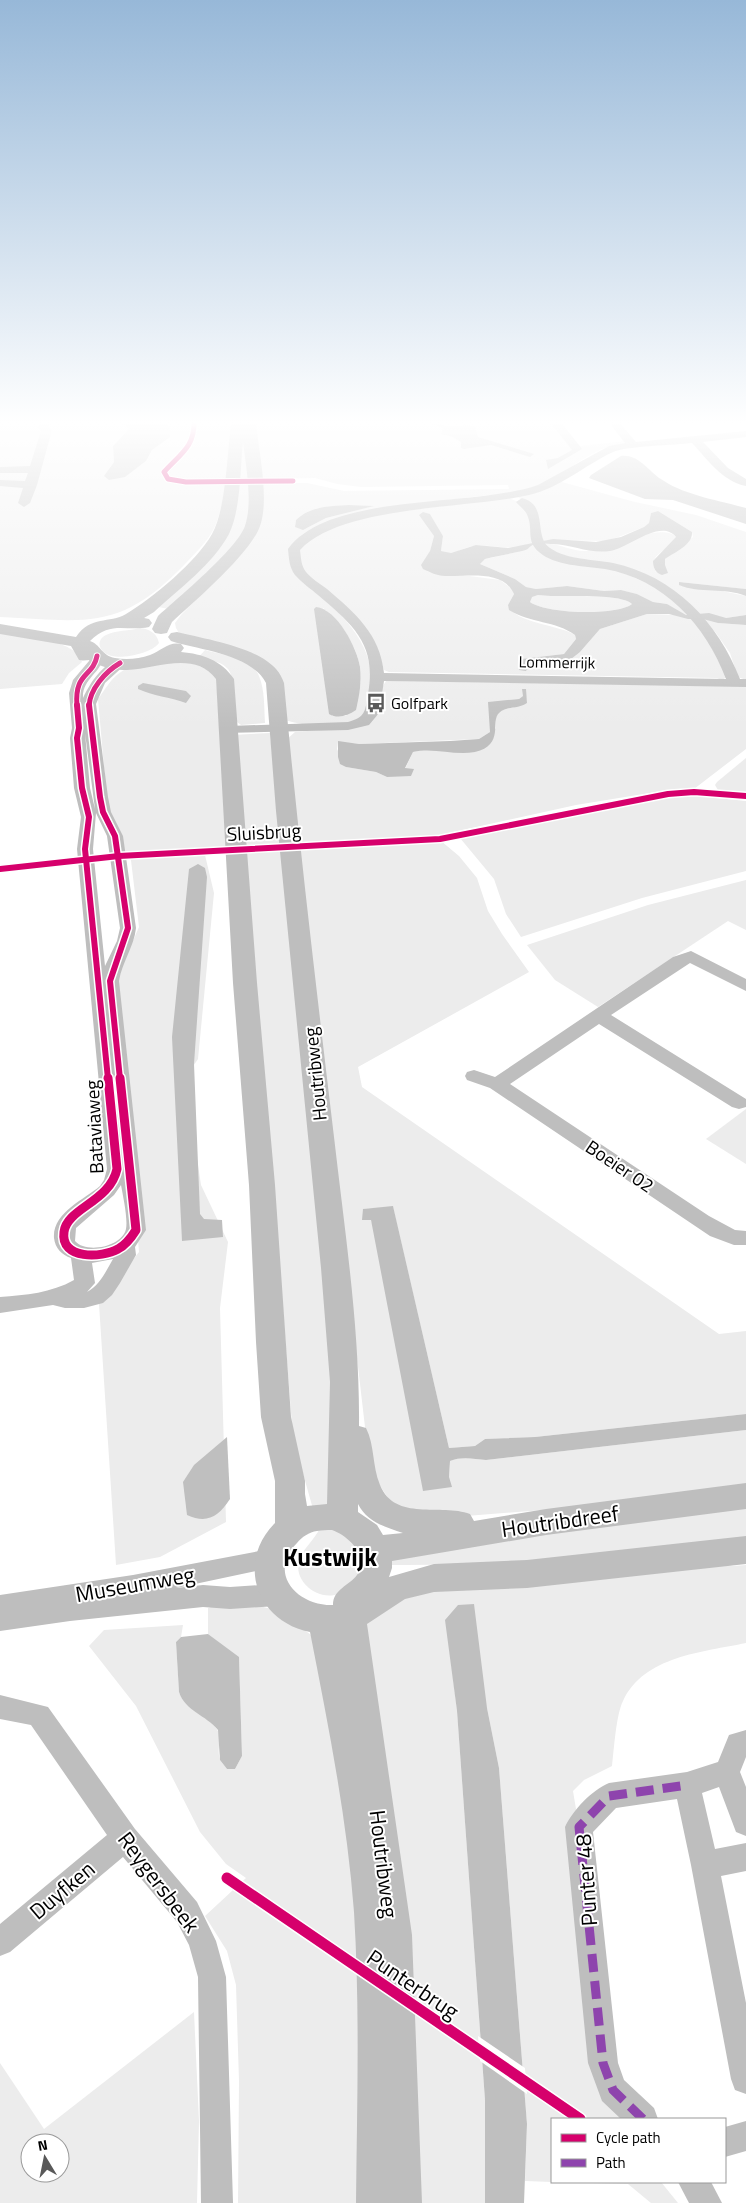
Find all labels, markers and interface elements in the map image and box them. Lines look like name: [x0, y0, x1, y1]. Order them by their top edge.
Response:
street label: Lommerrijk: [518, 649, 596, 675]
place label: Golfpark: [391, 691, 448, 715]
bus stop icon: Golfpark: [365, 692, 387, 714]
street label: Sluisbrug: [226, 815, 302, 848]
street label: Houtribweg: [295, 1026, 334, 1122]
street label: Bataviaweg: [77, 1079, 110, 1175]
street label: Boeier 02: [580, 1132, 660, 1199]
street label: Houtribdreef: [499, 1496, 622, 1546]
district label: Kustwijk: [283, 1538, 377, 1576]
street label: Museumweg: [73, 1557, 197, 1611]
street label: Houtribweg: [361, 1808, 407, 1920]
street label: Reygersbeek: [110, 1824, 209, 1940]
street label: Punter 48: [566, 1833, 606, 1927]
street label: Duyfken: [22, 1852, 102, 1928]
street label: Punterbrug: [360, 1941, 466, 2027]
legend: [551, 2118, 726, 2183]
text: Cycle path: [596, 2126, 661, 2149]
north arrow: [20, 2133, 70, 2183]
text: N: [36, 2134, 49, 2156]
text: Path: [596, 2151, 626, 2174]

